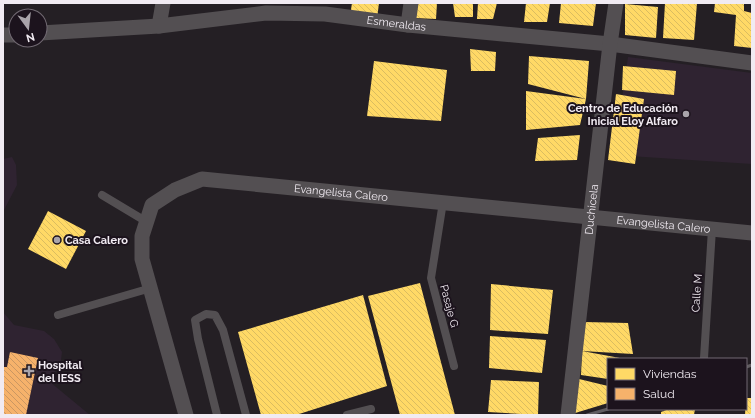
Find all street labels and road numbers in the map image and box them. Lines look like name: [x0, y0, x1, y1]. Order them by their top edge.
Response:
street label: Esmeraldas: [366, 13, 427, 33]
street label: Evangelista Calero: [293, 182, 389, 204]
street label: Duchicela: [582, 183, 601, 235]
street label: Evangelista Calero: [616, 213, 712, 235]
street label: Calle M: [689, 273, 705, 313]
street label: Pasaje G: [437, 283, 461, 329]

